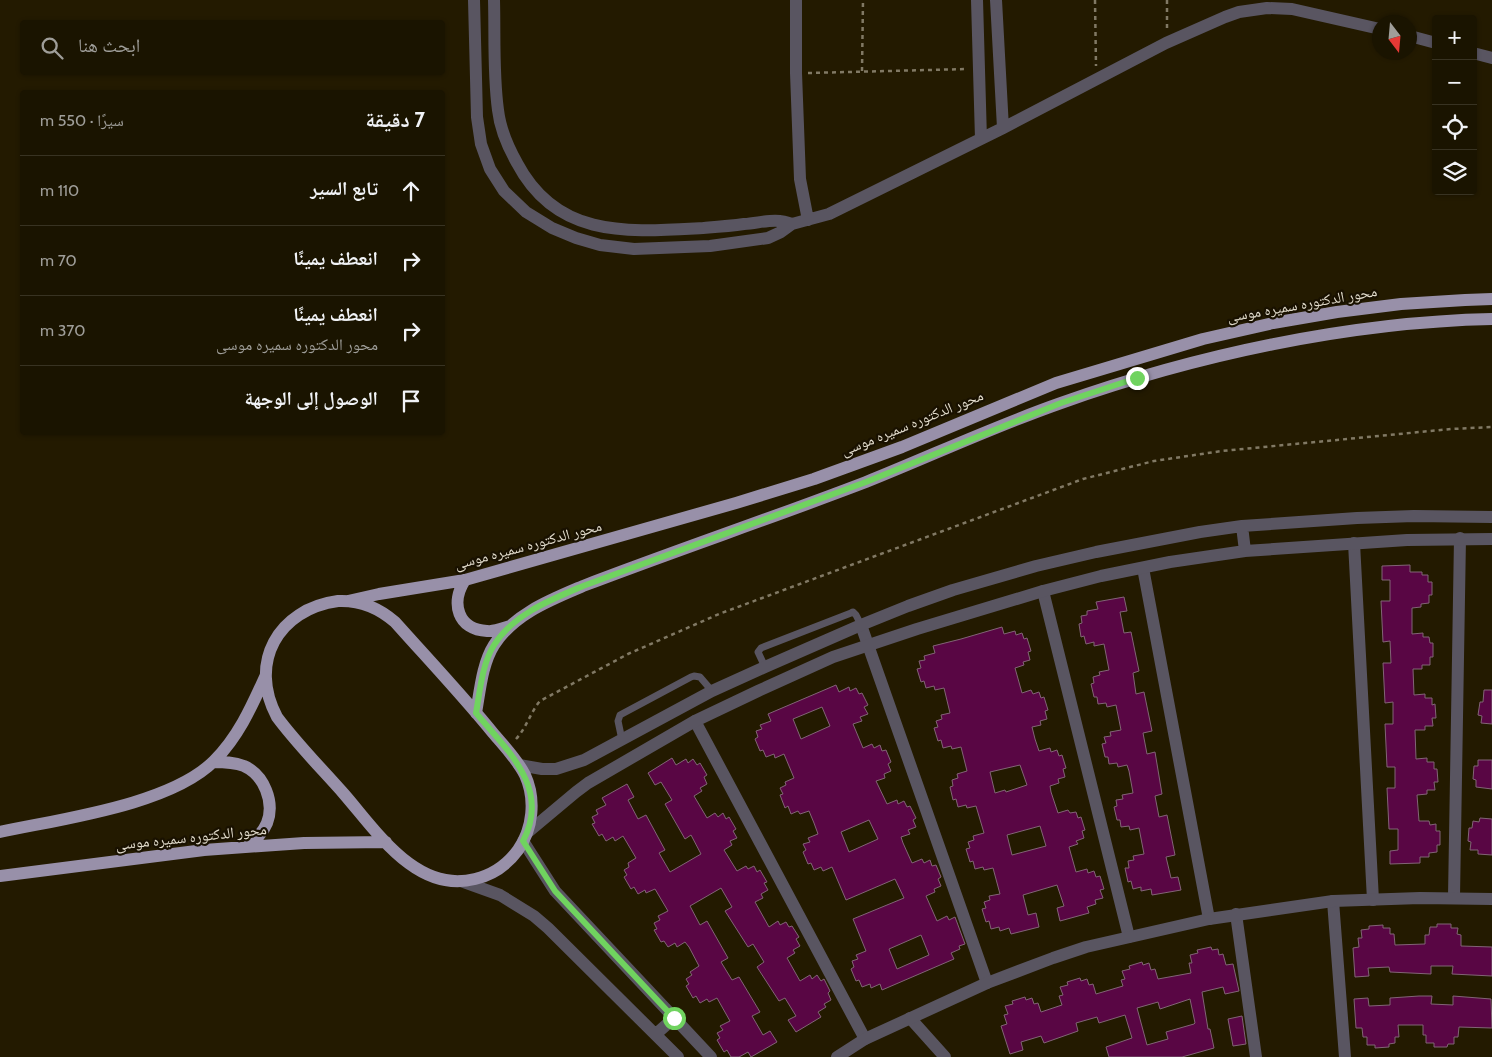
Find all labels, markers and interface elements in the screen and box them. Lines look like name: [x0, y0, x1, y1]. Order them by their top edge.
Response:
north arrow: [1372, 15, 1417, 60]
map controls: [1432, 15, 1477, 195]
button: +: [1432, 15, 1477, 60]
search box: [20, 20, 445, 75]
icon: search: [38, 34, 66, 62]
text: ابحث هنا: [78, 34, 140, 57]
button: −: [1432, 60, 1477, 105]
button: locate: [1432, 105, 1477, 150]
text: 7 دقيقة: [365, 107, 425, 132]
text: سيرًا · 550 m: [40, 111, 124, 130]
button: layers: [1432, 150, 1477, 195]
text: تابع السير: [310, 177, 378, 200]
icon: ahead: [397, 177, 425, 205]
text: 110 m: [40, 181, 79, 200]
text: انعطف يمينًا: [293, 247, 378, 270]
icon: right: [397, 247, 425, 275]
text: 70 m: [40, 251, 77, 270]
street label: محور الدكتوره سميره موسى: [1226, 282, 1379, 327]
text: انعطف يمينًا: [293, 303, 378, 326]
icon: right: [397, 317, 425, 345]
text: 370 m: [40, 321, 85, 340]
text: محور الدكتوره سميره موسى: [216, 335, 378, 354]
route end: [1126, 367, 1149, 390]
street label: محور الدكتوره سميره موسى: [838, 386, 986, 461]
text: الوصول إلى الوجهة: [245, 387, 378, 410]
icon: arrive: [397, 387, 425, 415]
street label: محور الدكتوره سميره موسى: [452, 517, 604, 574]
street label: محور الدكتوره سميره موسى: [115, 820, 268, 855]
route start: [663, 1007, 686, 1030]

